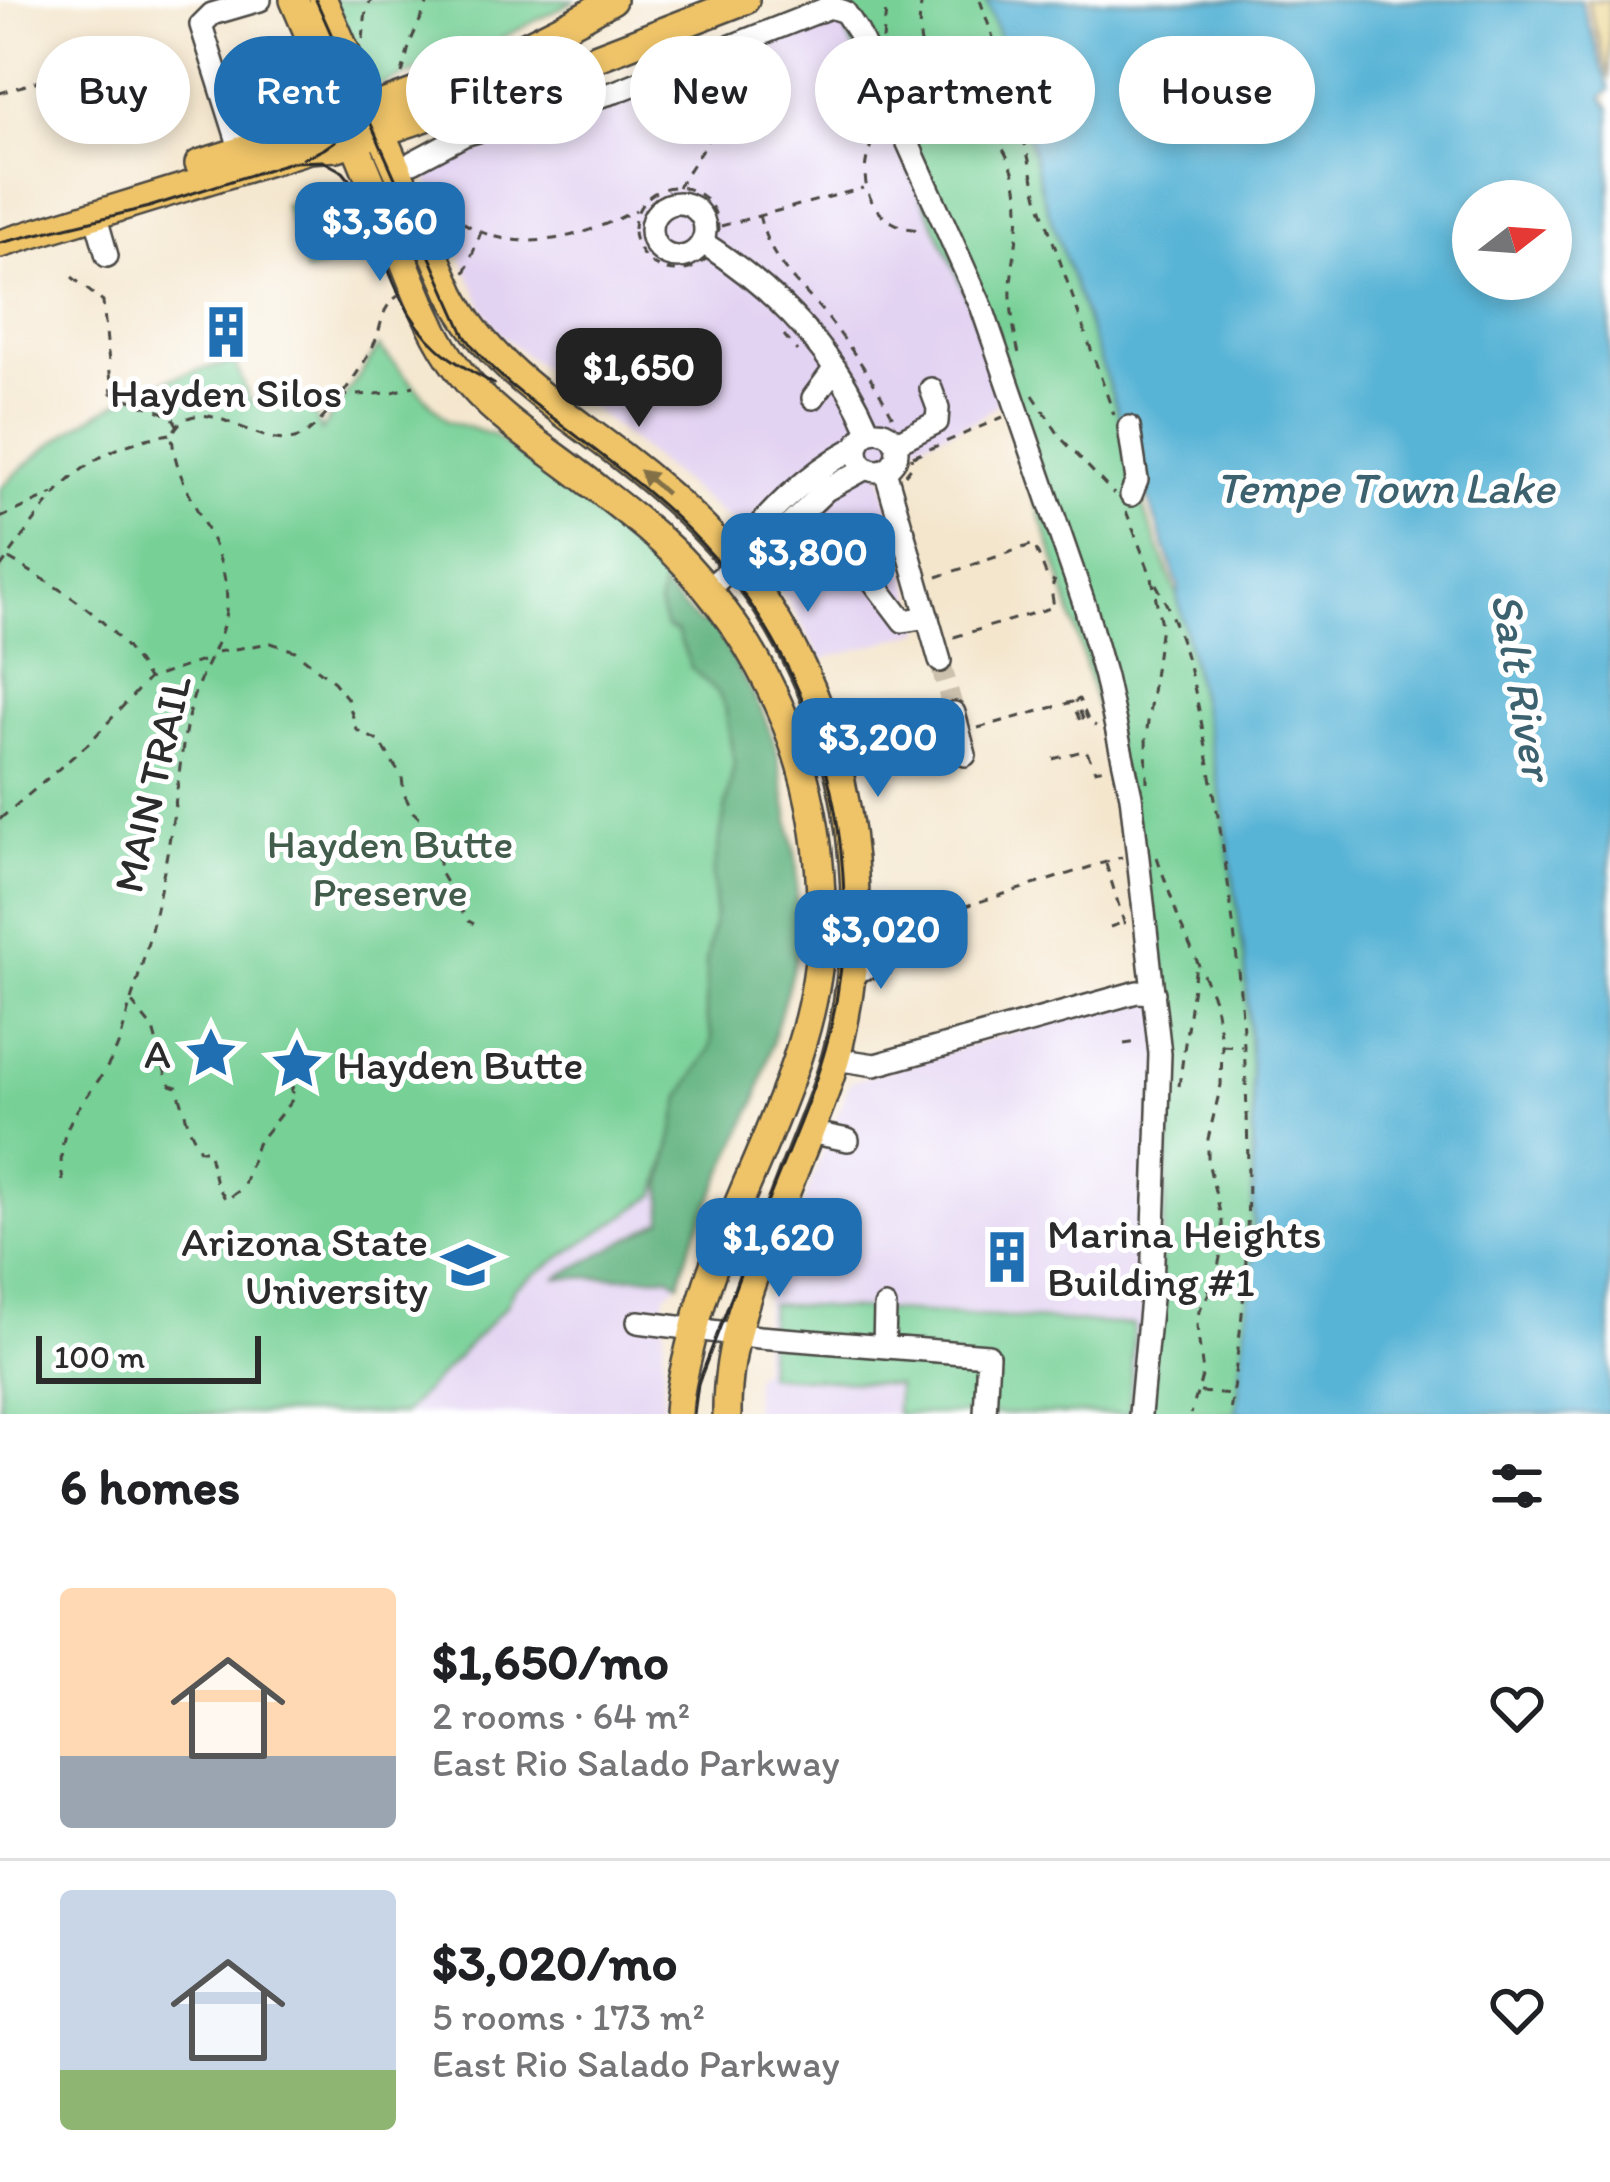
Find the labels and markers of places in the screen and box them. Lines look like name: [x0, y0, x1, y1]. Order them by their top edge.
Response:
pin: $3,360: [282, 182, 478, 284]
building icon: Hayden Silos: [197, 303, 255, 361]
pin: $1,650: [541, 328, 737, 430]
place label: Hayden Silos: [110, 367, 342, 418]
pin: $3,800: [710, 513, 906, 615]
pin: $3,200: [780, 698, 976, 800]
pin: $3,020: [783, 890, 979, 992]
place icon: A: [182, 1024, 240, 1082]
place label: A: [144, 1028, 171, 1079]
place icon: Hayden Butte: [268, 1035, 326, 1093]
place label: Hayden Butte: [337, 1039, 583, 1090]
pin: $1,620: [681, 1198, 877, 1300]
place label: Marina Heights Building #1: [1047, 1208, 1322, 1307]
place label: Arizona State University: [181, 1216, 428, 1315]
building icon: Marina Heights Building #1: [978, 1228, 1036, 1286]
school or university icon: Arizona State University: [439, 1236, 497, 1294]

